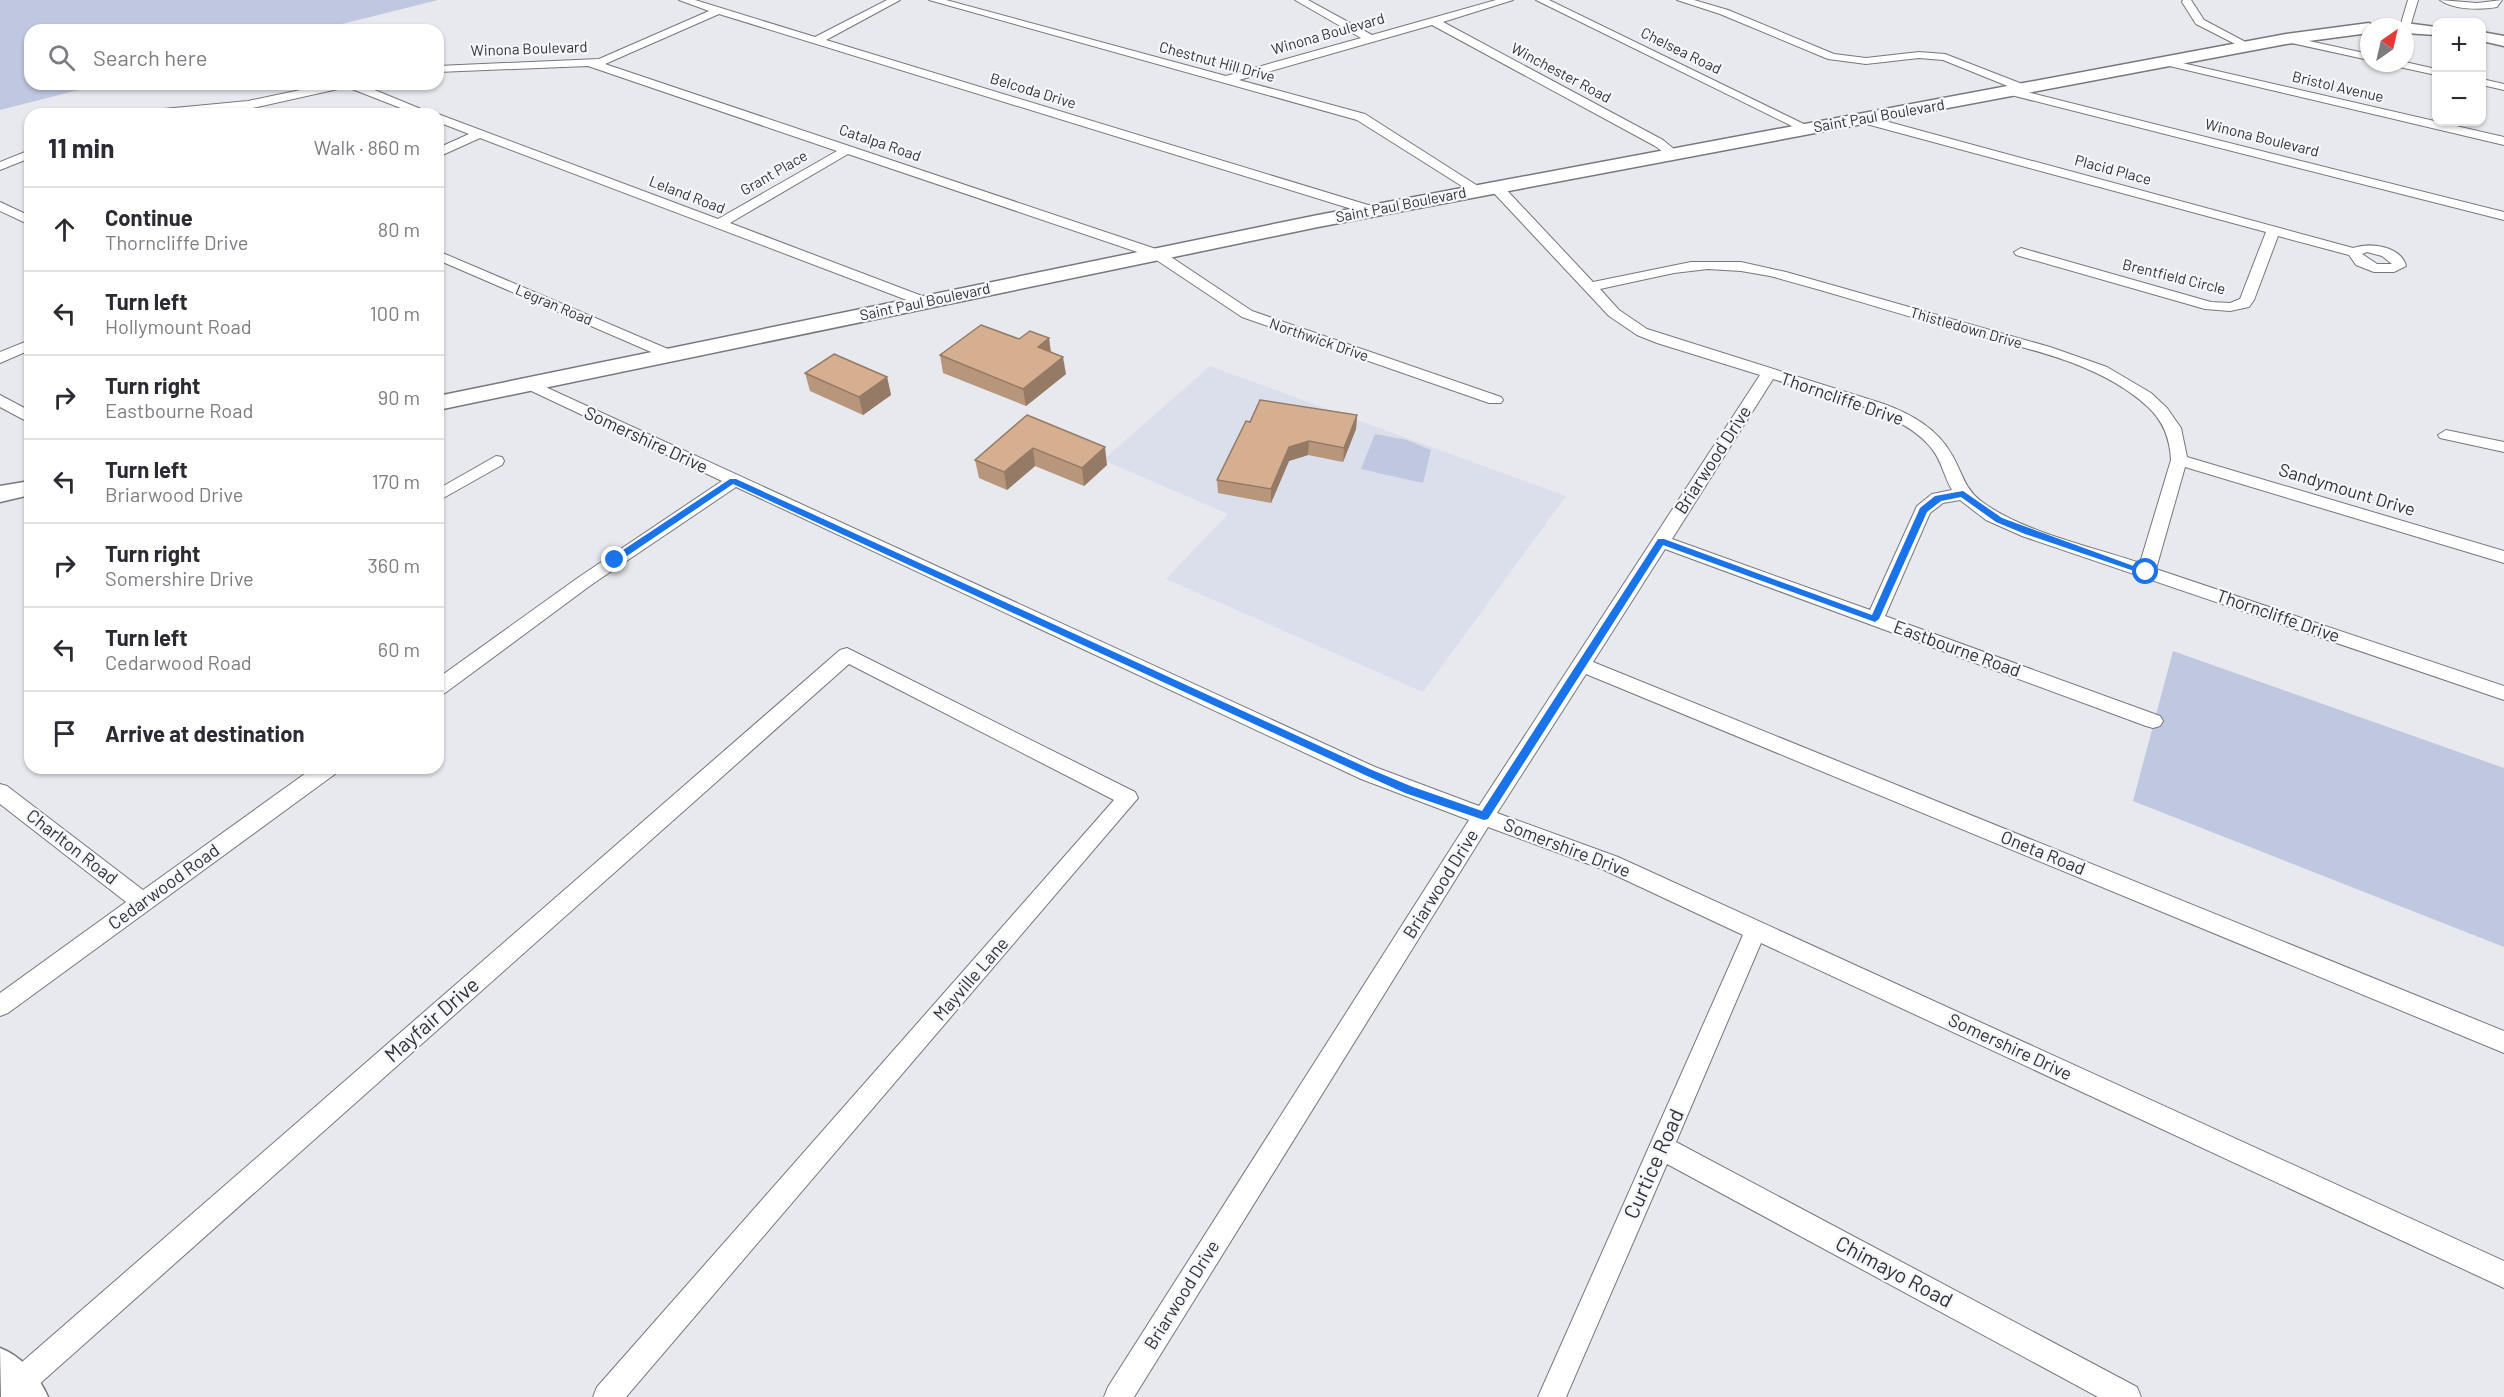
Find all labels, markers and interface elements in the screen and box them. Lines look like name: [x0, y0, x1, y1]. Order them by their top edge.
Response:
street label: Winona Boulevard: [1269, 8, 1386, 58]
north arrow: [2360, 18, 2414, 72]
map controls: [2432, 18, 2486, 126]
button: +: [2432, 18, 2486, 72]
street label: Chelsea Road: [1638, 23, 1725, 77]
search box: [24, 24, 444, 90]
street label: Winona Boulevard: [470, 37, 588, 59]
street label: Chestnut Hill Drive: [1157, 37, 1277, 85]
street label: Winchester Road: [1508, 38, 1615, 106]
icon: search: [45, 41, 78, 74]
text: Search here: [93, 44, 207, 70]
street label: Bristol Avenue: [2291, 67, 2386, 105]
street label: Belcoda Drive: [988, 68, 1079, 112]
button: −: [2432, 72, 2486, 126]
street label: Saint Paul Boulevard: [1812, 95, 1946, 135]
street label: Winona Boulevard: [2203, 114, 2321, 160]
street label: Catalpa Road: [837, 120, 924, 164]
text: 11 min: [48, 132, 114, 163]
text: Walk · 860 m: [314, 135, 420, 159]
street label: Grant Place: [737, 146, 810, 199]
street label: Placid Place: [2073, 150, 2154, 188]
street label: Leland Road: [647, 171, 728, 217]
street label: Saint Paul Boulevard: [1334, 183, 1468, 226]
text: Continue: [105, 204, 193, 230]
icon: ahead: [48, 213, 81, 246]
text: 80 m: [378, 217, 420, 241]
text: Thorncliffe Drive: [105, 230, 248, 254]
street label: Brentfield Circle: [2121, 255, 2228, 298]
street label: Saint Paul Boulevard: [858, 278, 992, 324]
street label: Legran Road: [513, 280, 596, 328]
text: Turn left: [105, 288, 188, 314]
icon: left: [48, 297, 81, 330]
text: 100 m: [370, 301, 420, 325]
street label: Thistledown Drive: [1908, 302, 2024, 352]
text: Hollymount Road: [105, 314, 252, 338]
street label: Northwick Drive: [1267, 314, 1371, 364]
street label: Thorncliffe Drive: [1778, 367, 1907, 429]
text: Turn right: [105, 372, 200, 398]
icon: right: [48, 381, 81, 414]
text: 90 m: [378, 385, 420, 409]
text: Eastbourne Road: [105, 398, 253, 422]
street label: Somershire Drive: [581, 401, 712, 477]
street label: Briarwood Drive: [1669, 401, 1755, 518]
text: Turn left: [105, 456, 188, 482]
street label: Sandymount Drive: [2276, 458, 2418, 520]
icon: left: [48, 465, 81, 498]
text: 170 m: [372, 469, 420, 493]
text: Briarwood Drive: [105, 482, 243, 506]
text: Turn right: [105, 540, 200, 566]
route end: [601, 546, 627, 572]
icon: right: [48, 549, 81, 582]
text: 360 m: [368, 553, 420, 577]
route start: [2132, 558, 2158, 584]
text: Somershire Drive: [105, 566, 254, 590]
street label: Thorncliffe Drive: [2214, 584, 2343, 646]
street label: Eastbourne Road: [1891, 615, 2024, 681]
text: Turn left: [105, 624, 188, 650]
icon: left: [48, 633, 81, 666]
text: 60 m: [378, 637, 420, 661]
text: Cedarwood Road: [105, 650, 252, 674]
icon: arrive: [48, 717, 81, 750]
text: Arrive at destination: [105, 720, 304, 746]
street label: Charlton Road: [23, 804, 123, 889]
street label: Somershire Drive: [1501, 813, 1634, 881]
street label: Briarwood Drive: [1398, 825, 1482, 942]
street label: Oneta Road: [1998, 825, 2089, 879]
street label: Cedarwood Road: [104, 838, 223, 934]
street label: Mayville Lane: [928, 932, 1012, 1025]
street label: Mayfair Drive: [379, 971, 483, 1067]
street label: Somershire Drive: [1945, 1008, 2076, 1084]
street label: Curtice Road: [1617, 1105, 1688, 1222]
street label: Chimayo Road: [1832, 1229, 1957, 1312]
street label: Briarwood Drive: [1139, 1236, 1223, 1353]

